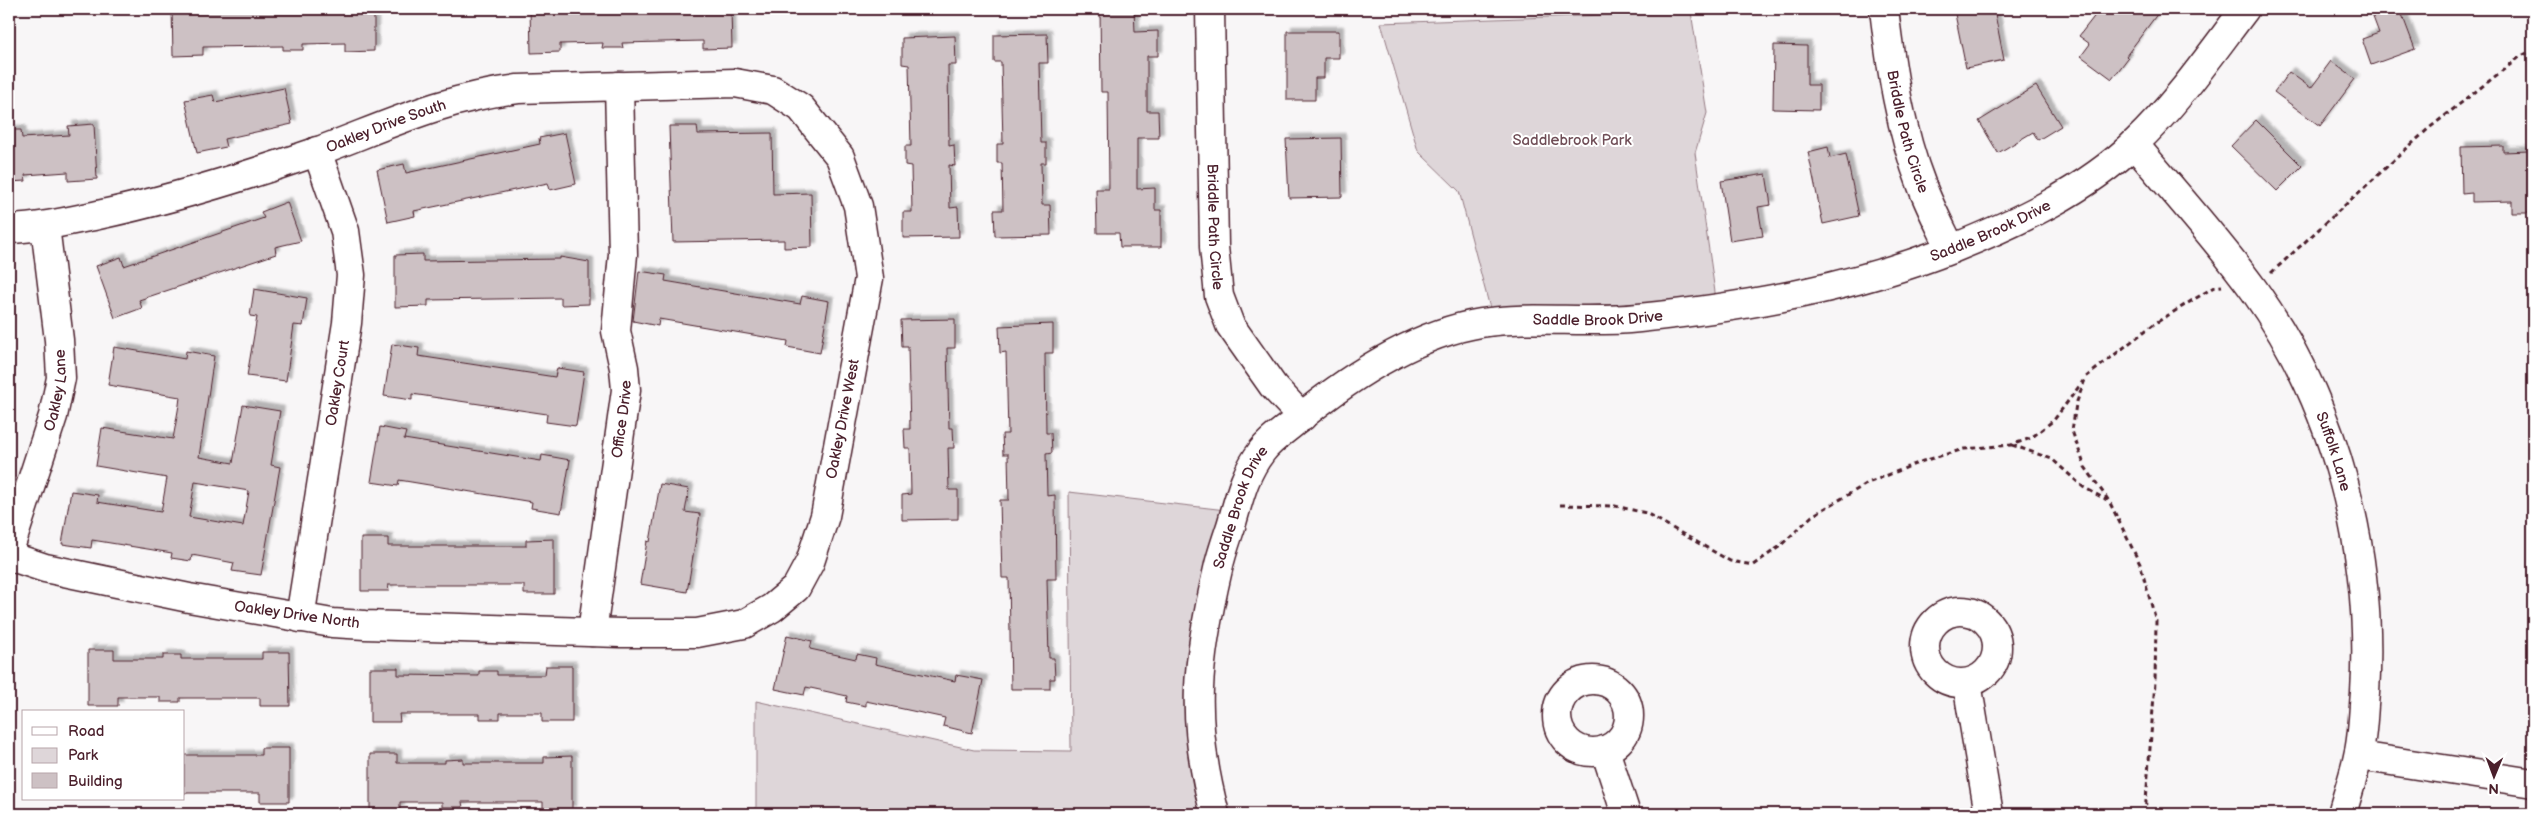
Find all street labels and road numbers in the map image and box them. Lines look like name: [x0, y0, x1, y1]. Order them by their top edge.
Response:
street label: Briddle Path Circle: [1883, 69, 1933, 196]
street label: Oakley Drive South: [323, 95, 448, 157]
street label: Briddle Path Circle: [1203, 164, 1228, 291]
street label: Saddle Brook Drive: [1927, 195, 2054, 266]
street label: Saddle Brook Drive: [1533, 306, 1664, 330]
street label: Oakley Court: [321, 338, 354, 427]
street label: Oakley Lane: [39, 349, 71, 434]
street label: Oakley Drive West: [822, 357, 864, 480]
street label: Office Drive: [607, 379, 636, 459]
street label: Suffolk Lane: [2312, 409, 2355, 493]
street label: Saddle Brook Drive: [1209, 442, 1272, 571]
street label: Oakley Drive North: [233, 597, 361, 633]

